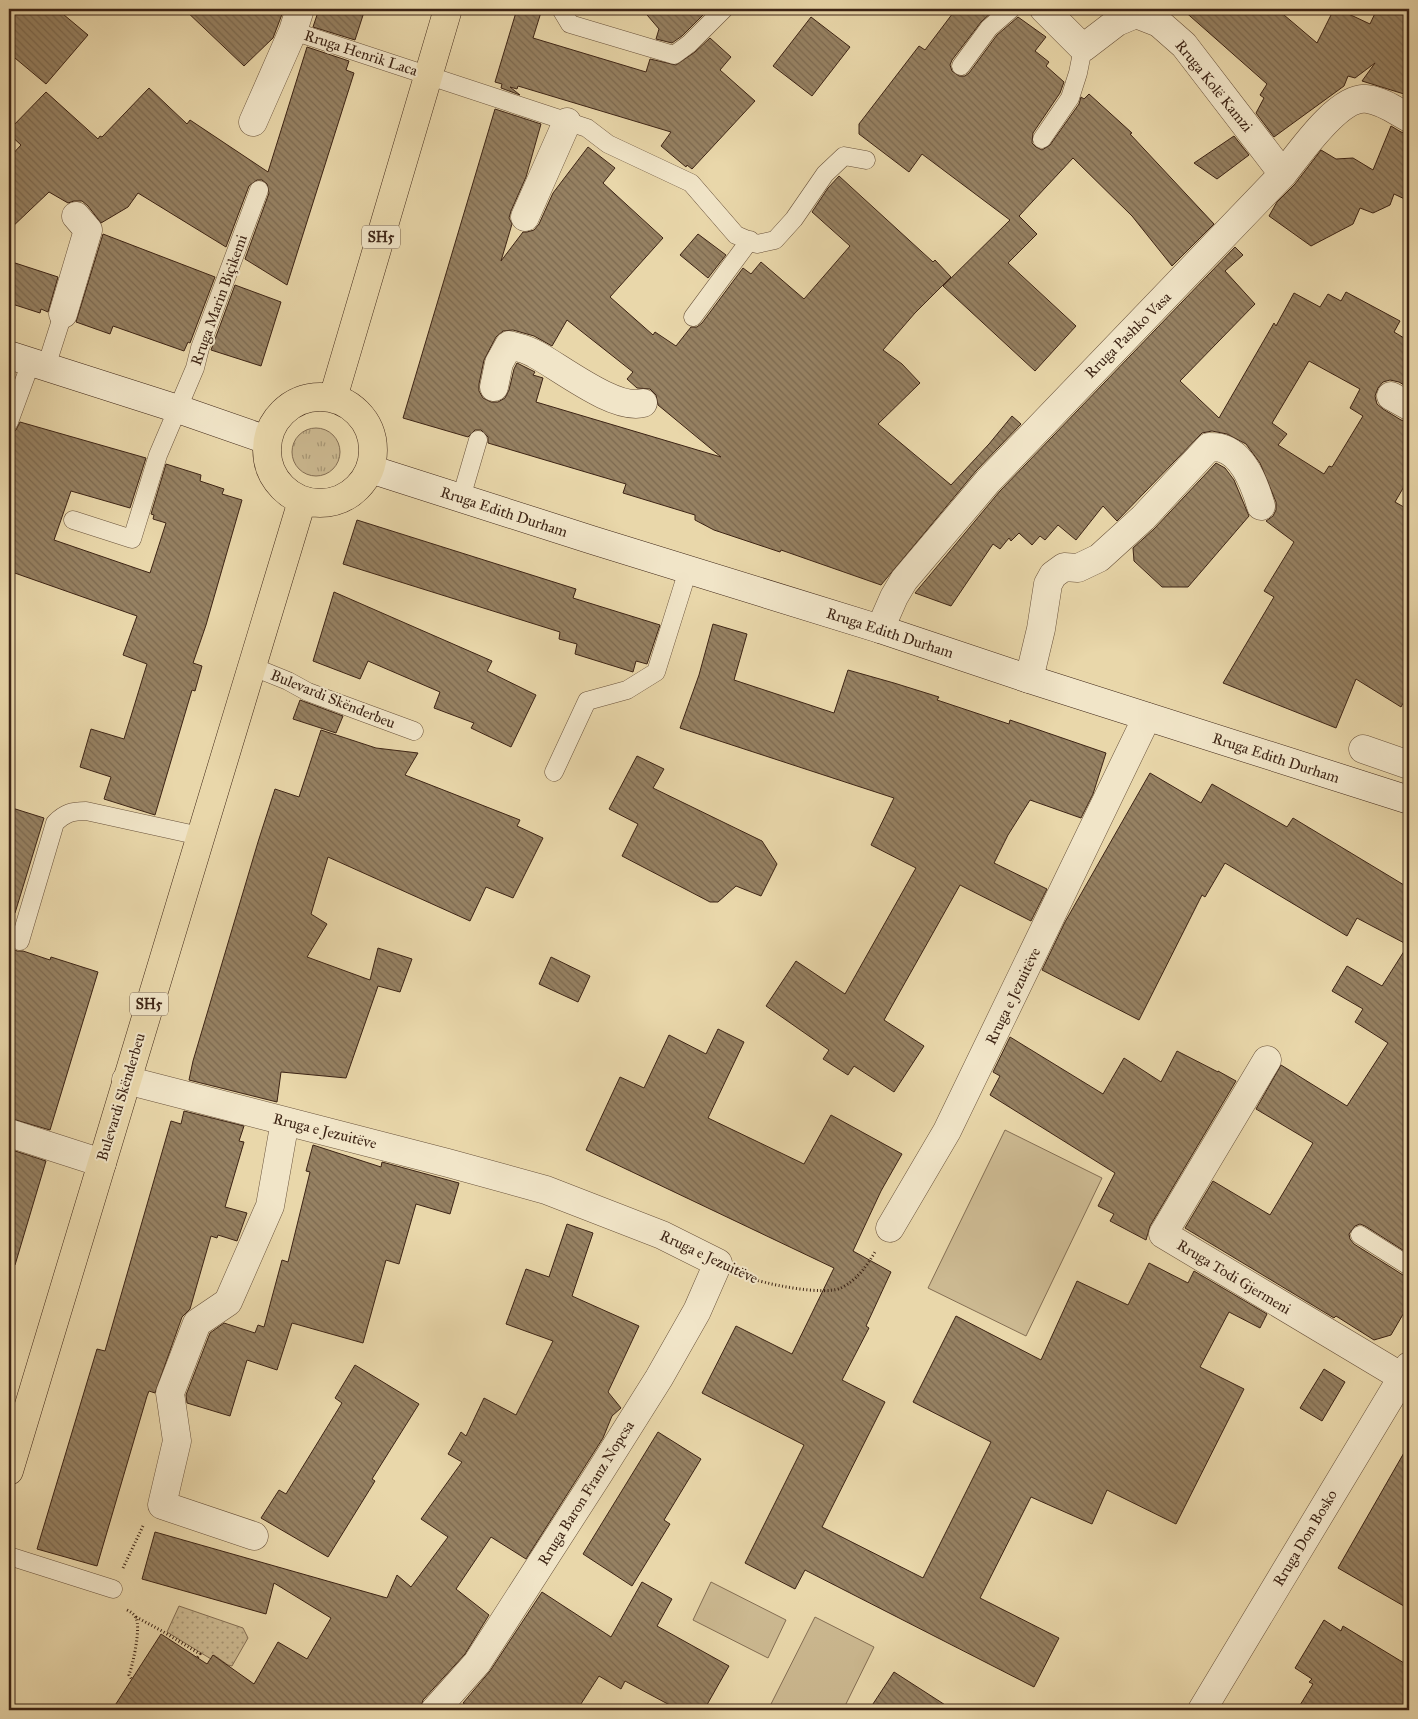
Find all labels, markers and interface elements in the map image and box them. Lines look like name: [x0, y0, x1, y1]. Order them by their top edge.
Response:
street label: Rruga Henrik Laca: [302, 26, 421, 80]
street label: Rruga Kolë Kamzi: [1171, 36, 1257, 136]
road number: SH5: [362, 226, 400, 248]
street label: Rruga Marin Biçikemi: [187, 232, 251, 368]
street label: Rruga Pashko Vasa: [1081, 288, 1175, 382]
street label: Rruga Edith Durham: [438, 483, 570, 541]
street label: Rruga Edith Durham: [824, 604, 956, 662]
street label: Bulevardi Skënderbeu: [268, 666, 398, 732]
street label: Rruga Edith Durham: [1210, 729, 1342, 787]
street label: Rruga e Jezuitëve: [982, 944, 1045, 1048]
road number: SH5: [130, 992, 168, 1016]
street label: Bulevardi Skënderbeu: [93, 1031, 149, 1163]
street label: Rruga e Jezuitëve: [271, 1109, 379, 1154]
street label: Rruga e Jezuitëve: [657, 1226, 761, 1288]
street label: Rruga Todi Gjermeni: [1174, 1236, 1294, 1318]
street label: Rruga Baron Franz Nopcsa: [534, 1417, 638, 1569]
street label: Rruga Don Bosko: [1269, 1486, 1341, 1589]

